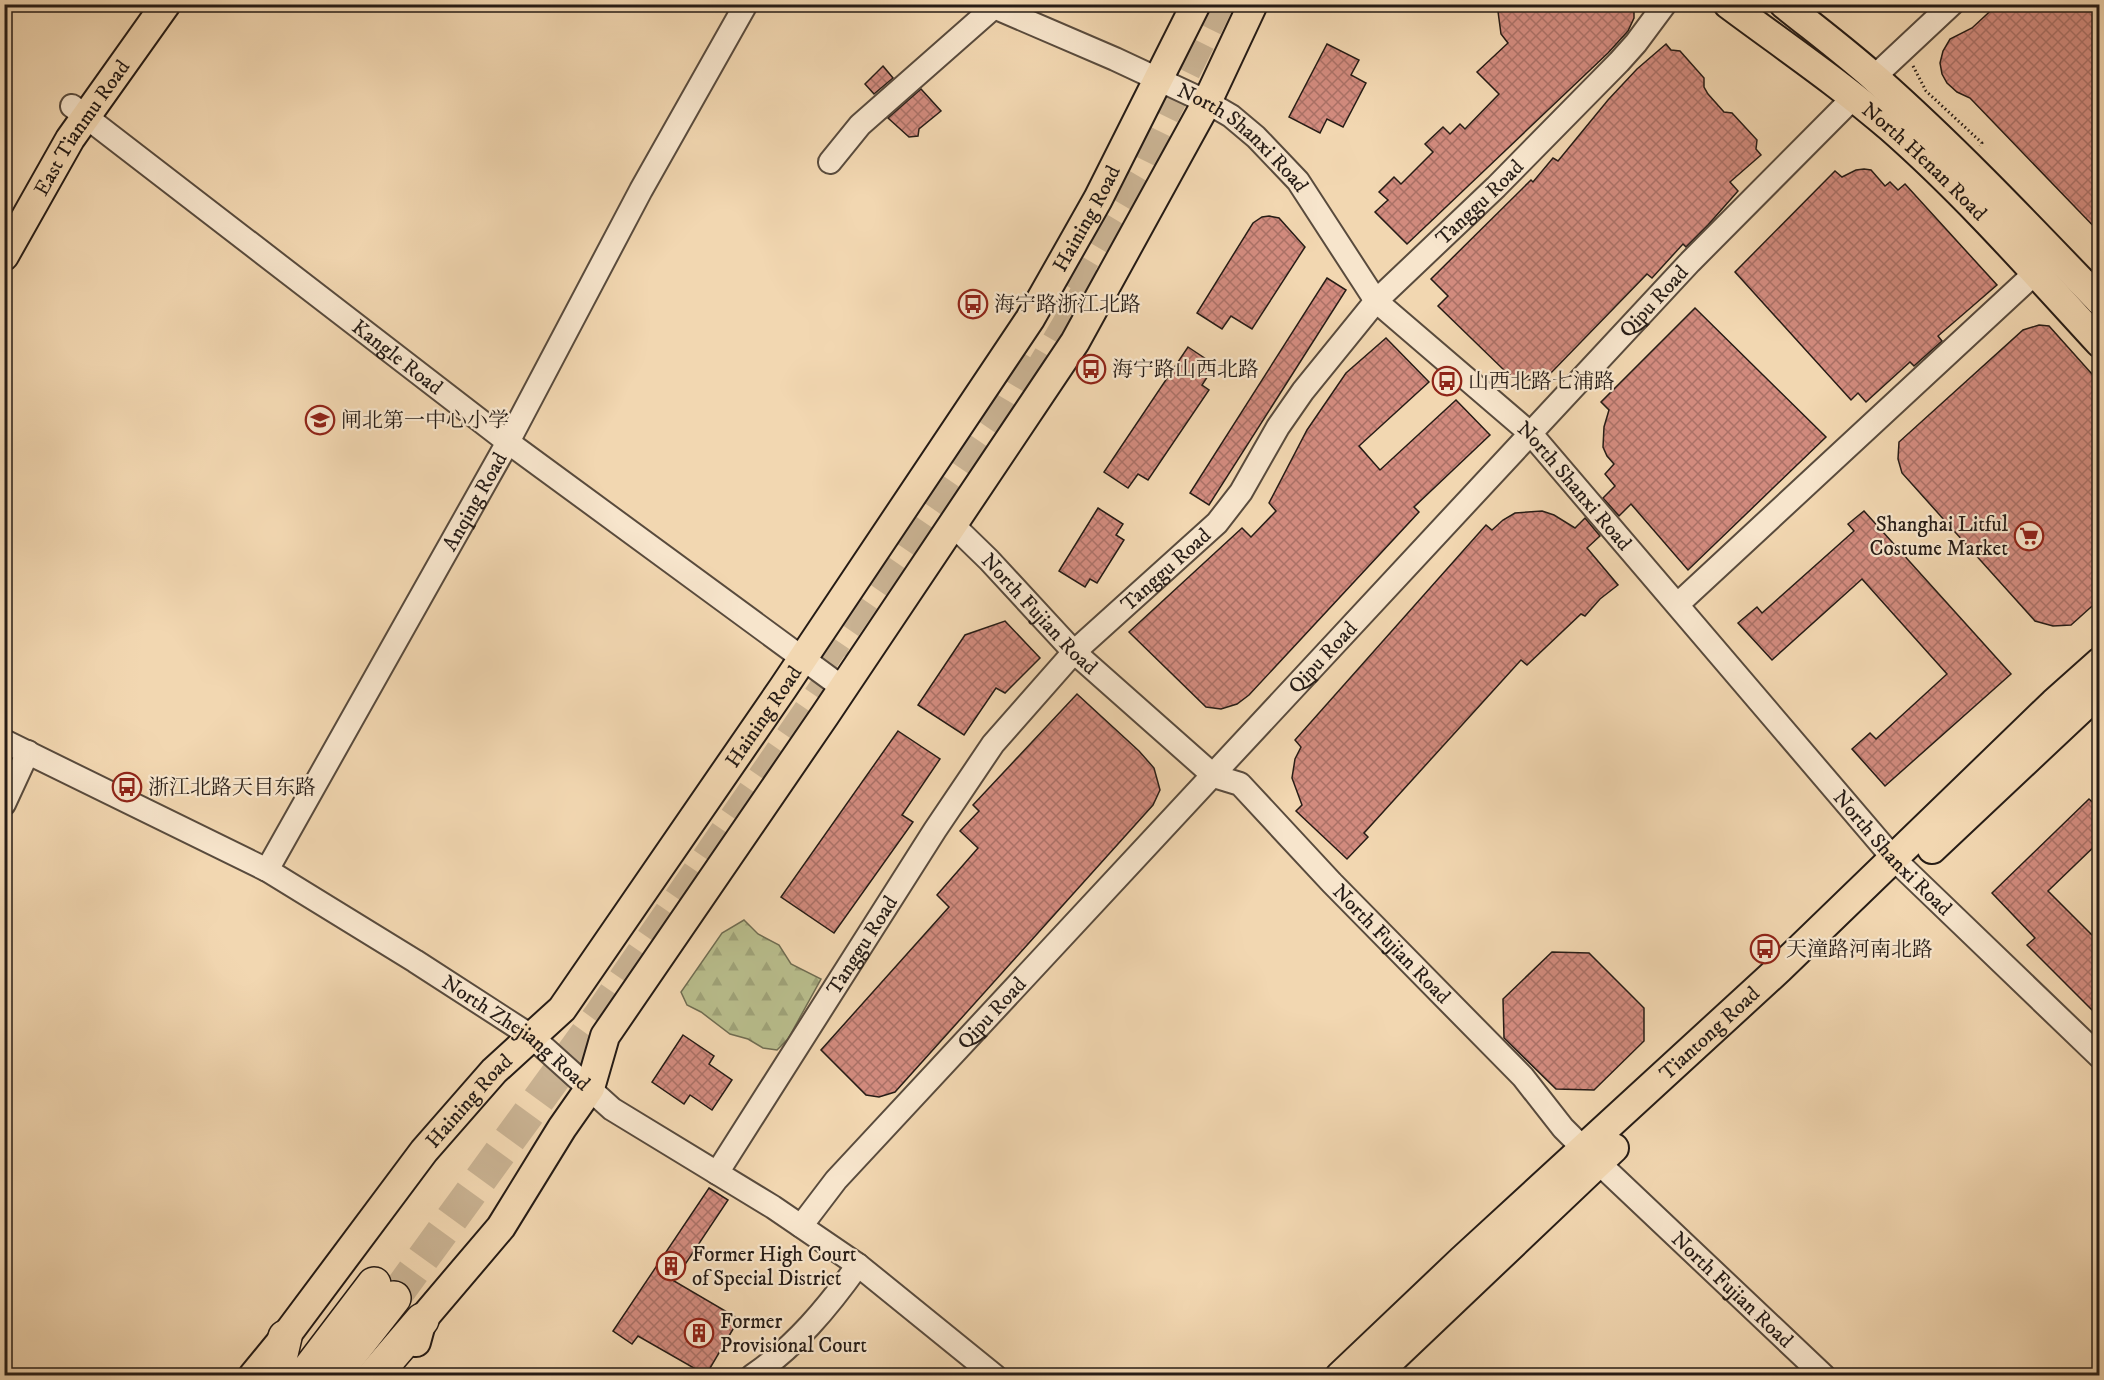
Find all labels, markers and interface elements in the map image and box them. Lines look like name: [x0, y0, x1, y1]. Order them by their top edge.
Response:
street label: East Tianmu Road: [29, 55, 136, 201]
street label: North Shanxi Road: [1173, 78, 1314, 198]
street label: North Henan Road: [1856, 97, 1992, 227]
street label: Tanggu Road: [1431, 154, 1530, 251]
street label: Haining Road: [1047, 161, 1127, 277]
street label: Qipu Road: [1614, 260, 1695, 344]
bus stop icon: 海宁路浙江北路: [957, 288, 989, 320]
place label: 海宁路浙江北路: [994, 292, 1141, 318]
street label: Kangle Road: [346, 314, 448, 401]
bus stop icon: 海宁路山西北路: [1075, 353, 1107, 385]
place label: 海宁路山西北路: [1112, 357, 1259, 383]
bus stop icon: 山西北路七浦路: [1431, 365, 1463, 397]
place label: 山西北路七浦路: [1468, 369, 1615, 395]
school or university icon: 闸北第一中心小学: [304, 404, 336, 436]
place label: 闸北第一中心小学: [341, 408, 509, 434]
street label: North Shanxi Road: [1511, 416, 1637, 557]
street label: Anqing Road: [437, 447, 514, 556]
place label: Shanghai Litful Costume Market: [1870, 512, 2009, 562]
supermarket icon: Shanghai Litful Costume Market: [2013, 520, 2045, 552]
street label: Tanggu Road: [1116, 522, 1217, 618]
street label: North Fujian Road: [975, 548, 1103, 681]
street label: Qipu Road: [1283, 616, 1364, 699]
street label: Haining Road: [720, 661, 808, 773]
bus stop icon: 浙江北路天目东路: [111, 771, 143, 803]
place label: 浙江北路天目东路: [148, 775, 316, 801]
street label: North Shanxi Road: [1827, 785, 1957, 922]
street label: North Fujian Road: [1326, 879, 1456, 1010]
street label: Tanggu Road: [822, 891, 904, 1000]
bus stop icon: 天潼路河南北路: [1749, 933, 1781, 965]
place label: 天潼路河南北路: [1786, 937, 1933, 963]
street label: North Zhejiang Road: [437, 970, 596, 1097]
street label: Qipu Road: [952, 972, 1033, 1055]
street label: Tiantong Road: [1654, 981, 1766, 1086]
street label: Haining Road: [421, 1048, 518, 1154]
street label: North Fujian Road: [1666, 1227, 1798, 1354]
place label: Former High Court of Special District: [692, 1242, 857, 1292]
building icon: Former High Court of Special District: [655, 1250, 687, 1282]
place label: Former Provisional Court: [720, 1309, 867, 1359]
building icon: Former Provisional Court: [683, 1317, 715, 1349]

